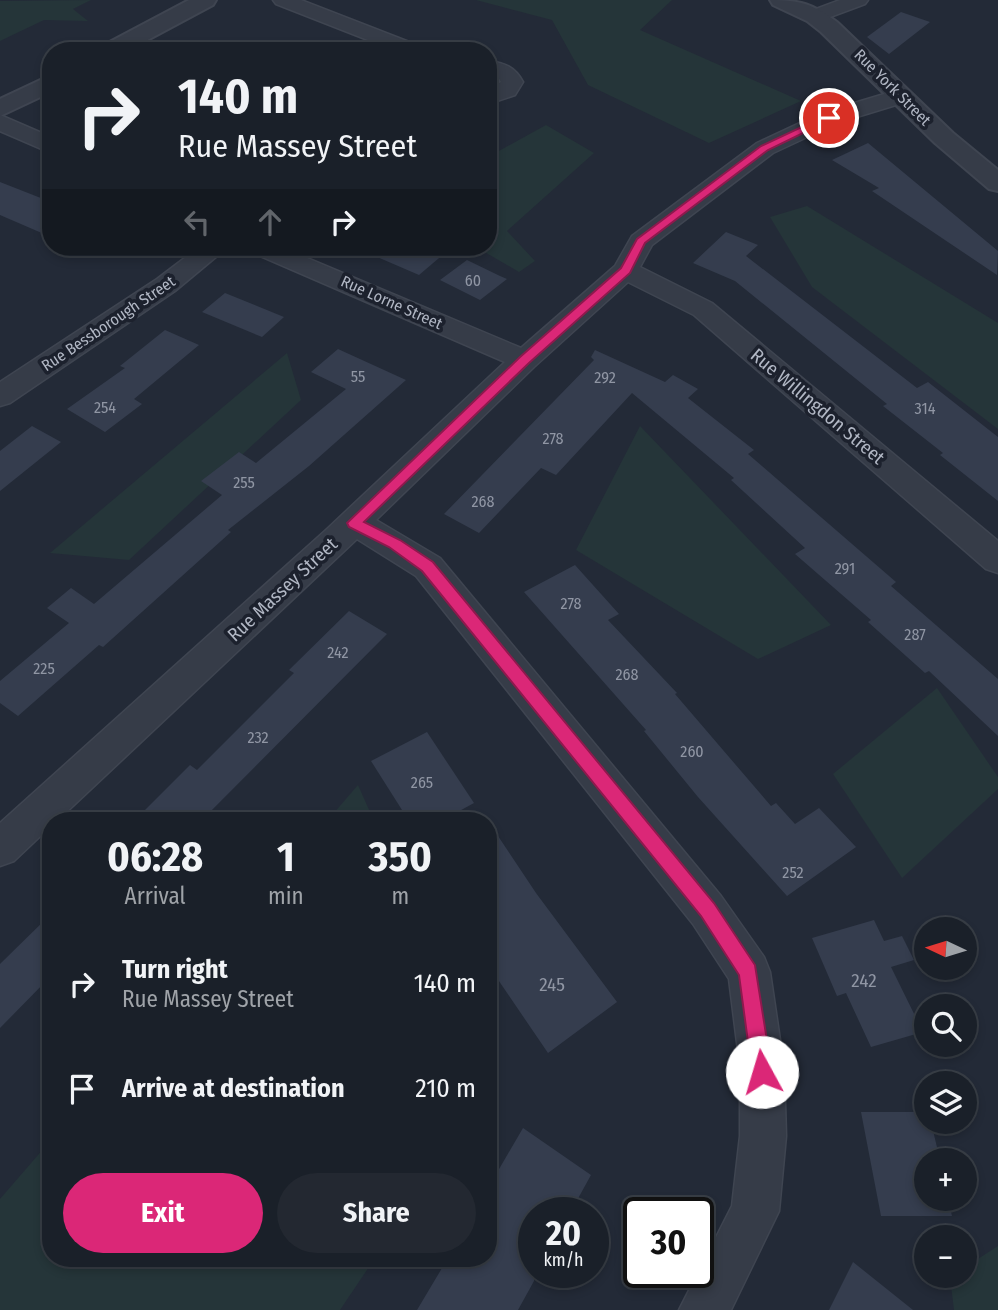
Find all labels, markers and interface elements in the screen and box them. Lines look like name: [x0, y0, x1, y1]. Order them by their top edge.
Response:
street label: Rue York Street: [850, 45, 935, 130]
text: 140 m: [178, 67, 298, 126]
icon: right: [63, 70, 154, 161]
pin: [799, 88, 859, 148]
icon: arrive: [810, 99, 848, 137]
text: Rue Massey Street: [178, 127, 417, 165]
icon: left: [178, 203, 216, 241]
icon: ahead: [251, 203, 289, 241]
icon: right: [324, 203, 362, 241]
street label: Rue Bessborough Street: [38, 271, 179, 375]
house number: 60: [465, 271, 481, 290]
street label: Rue Lorne Street: [338, 272, 446, 334]
street label: Rue Willingdon Street: [746, 344, 890, 470]
house number: 55: [351, 367, 365, 386]
house number: 292: [594, 368, 616, 387]
house number: 254: [94, 398, 116, 417]
house number: 314: [915, 399, 936, 418]
house number: 278: [542, 429, 564, 448]
house number: 255: [233, 473, 255, 492]
house number: 268: [472, 492, 495, 511]
street label: Rue Massey Street: [223, 532, 343, 646]
house number: 291: [835, 559, 855, 578]
house number: 278: [560, 594, 582, 613]
house number: 287: [904, 625, 926, 644]
house number: 242: [327, 643, 349, 662]
house number: 225: [33, 659, 55, 678]
house number: 268: [616, 665, 639, 684]
house number: 232: [247, 728, 269, 747]
house number: 260: [680, 742, 704, 761]
house number: 265: [411, 773, 433, 792]
text: 06:28: [107, 832, 203, 882]
text: 1: [277, 832, 295, 882]
text: 350: [369, 832, 432, 882]
house number: 252: [782, 863, 804, 882]
text: Arrival: [125, 882, 186, 910]
text: min: [268, 882, 304, 910]
text: m: [391, 882, 409, 910]
north arrow: [914, 917, 976, 980]
map controls: [914, 917, 977, 1288]
text: Turn right: [122, 954, 228, 985]
icon: right: [63, 965, 101, 1003]
text: 140 m: [414, 968, 476, 999]
house number: 242: [851, 969, 877, 992]
house number: 245: [539, 973, 565, 996]
text: Rue Massey Street: [122, 985, 294, 1013]
button: search: [914, 994, 977, 1057]
position arrow: [725, 1035, 799, 1109]
icon: arrive: [63, 1070, 101, 1108]
button: layers: [914, 1071, 977, 1134]
text: Arrive at destination: [122, 1073, 345, 1104]
text: 210 m: [415, 1073, 476, 1104]
button: +: [914, 1148, 977, 1211]
button: Exit: [63, 1173, 263, 1253]
button: Share: [277, 1173, 476, 1253]
speed limit sign: 30: [623, 1197, 714, 1288]
text: 20: [546, 1212, 581, 1254]
button: −: [914, 1225, 977, 1288]
text: km/h: [543, 1249, 584, 1271]

